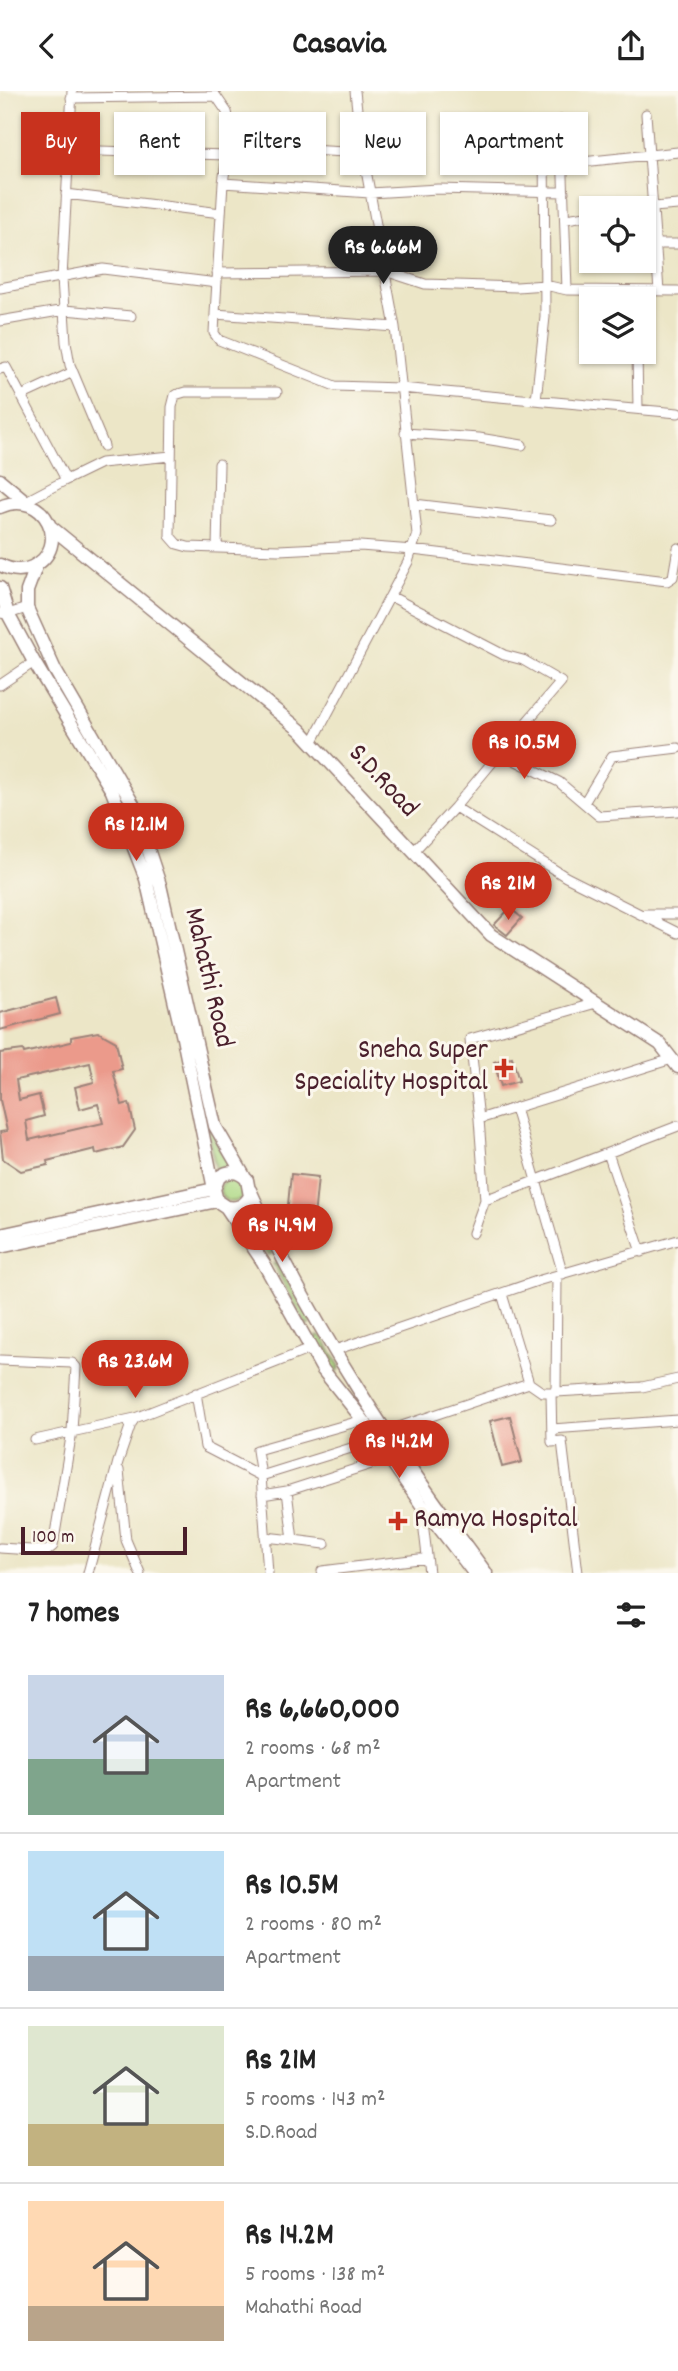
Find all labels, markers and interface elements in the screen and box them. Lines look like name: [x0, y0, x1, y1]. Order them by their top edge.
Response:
text: Casavia: [292, 23, 386, 69]
icon: back: [28, 27, 66, 65]
icon: share: [612, 27, 650, 65]
chip: Buy: [21, 112, 100, 175]
chip: Rent: [114, 112, 205, 175]
chip: Filters: [219, 112, 326, 175]
chip: New: [340, 112, 426, 175]
chip: Apartment: [440, 112, 588, 175]
map controls: [579, 196, 656, 364]
button: locate: [579, 196, 656, 273]
pin: Rs 6.66M: [311, 227, 455, 286]
text: Rs 6.66M: [344, 232, 422, 265]
button: layers: [579, 287, 656, 364]
pin: Rs 10.5M: [452, 721, 596, 781]
text: Rs 10.5M: [488, 727, 560, 760]
street label: S.D.Road: [337, 736, 427, 828]
pin: Rs 12.1M: [64, 803, 208, 863]
text: Rs 12.1M: [104, 809, 168, 842]
pin: Rs 21M: [451, 863, 565, 922]
text: Rs 21M: [481, 868, 535, 901]
street label: Mahathi Road: [171, 904, 243, 1052]
place label: Sneha Super Speciality Hospital: [294, 1032, 489, 1104]
marker: Sneha Super Speciality Hospital: [494, 1058, 514, 1078]
pin: Rs 14.9M: [210, 1205, 354, 1264]
text: Rs 14.9M: [248, 1210, 316, 1243]
pin: Rs 23.6M: [63, 1341, 207, 1400]
text: Rs 23.6M: [98, 1346, 172, 1379]
pin: Rs 14.2M: [327, 1421, 471, 1480]
text: Rs 14.2M: [365, 1426, 433, 1459]
place label: Ramya Hospital: [414, 1501, 578, 1541]
marker: Ramya Hospital: [388, 1511, 408, 1531]
scale bar: [21, 1524, 187, 1556]
text: 100 m: [32, 1525, 74, 1552]
text: 7 homes: [28, 1594, 120, 1637]
icon: filters: [612, 1596, 650, 1634]
text: Rs 6,660,000: [245, 1690, 400, 1733]
icon: home: [84, 1703, 168, 1787]
text: 2 rooms · 68 m²: [245, 1733, 381, 1766]
text: Apartment: [245, 1766, 341, 1799]
text: Rs 10.5M: [245, 1866, 338, 1909]
icon: home: [84, 1879, 168, 1963]
text: 2 rooms · 80 m²: [245, 1909, 382, 1942]
text: Apartment: [245, 1942, 341, 1975]
text: Rs 21M: [245, 2041, 316, 2084]
icon: home: [84, 2054, 168, 2138]
text: 5 rooms · 143 m²: [245, 2084, 385, 2117]
text: S.D.Road: [245, 2117, 318, 2150]
text: Rs 14.2M: [245, 2216, 334, 2259]
icon: home: [84, 2229, 168, 2313]
text: 5 rooms · 138 m²: [245, 2259, 385, 2292]
text: Mahathi Road: [245, 2292, 362, 2325]

